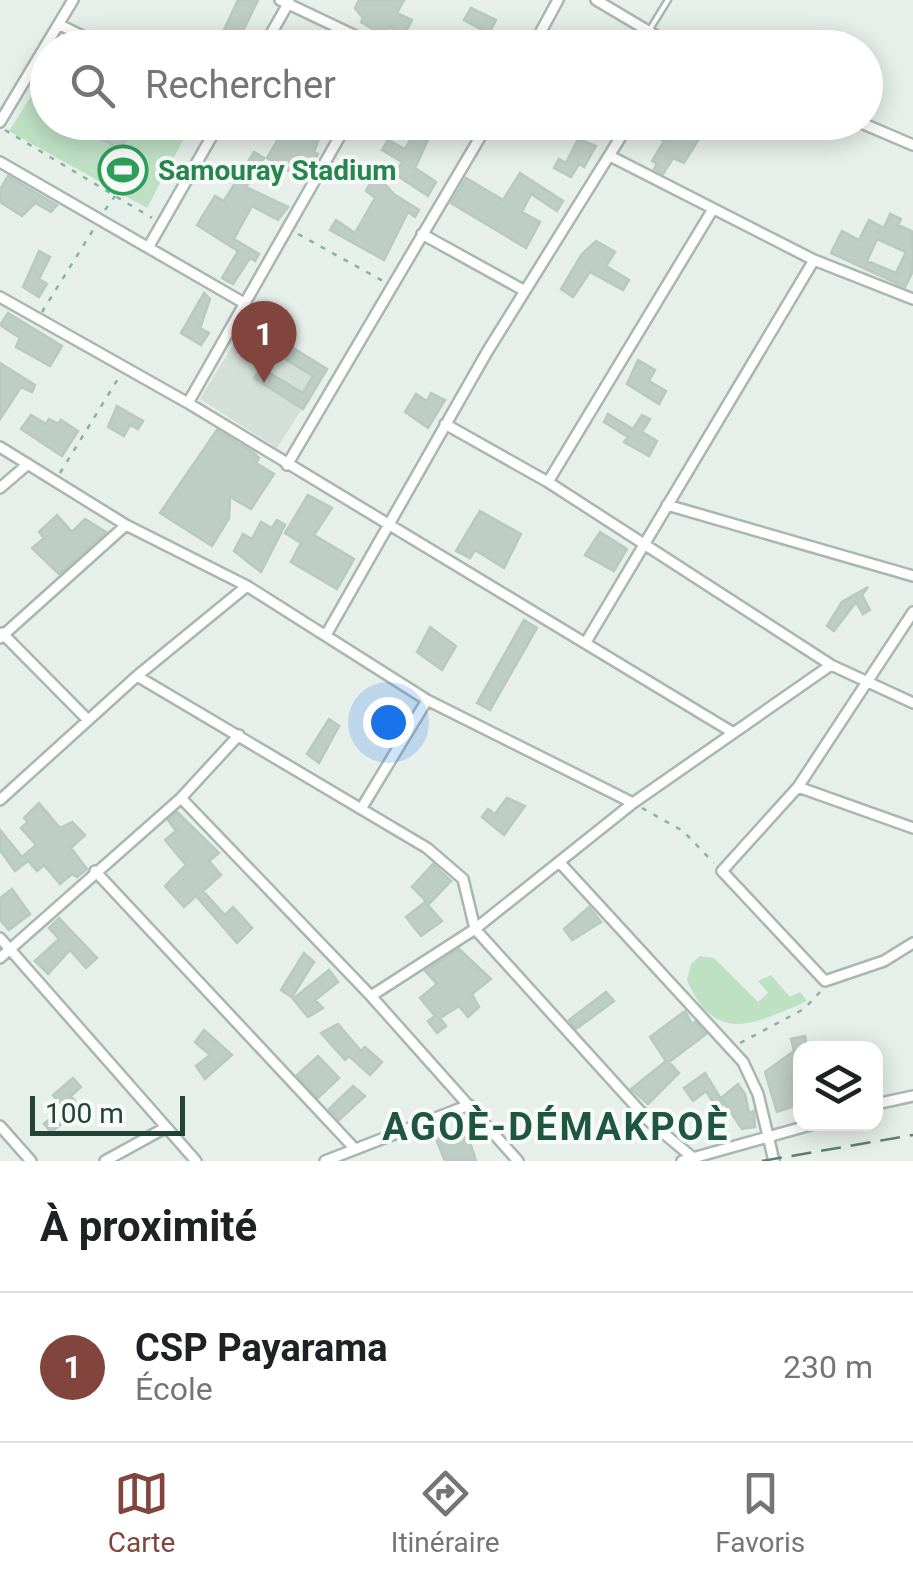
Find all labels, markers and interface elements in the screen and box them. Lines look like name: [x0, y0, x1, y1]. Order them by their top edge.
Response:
search box: [30, 30, 883, 140]
icon: search: [65, 58, 120, 113]
text: Rechercher: [145, 63, 336, 107]
sports icon: Samouray Stadium: [97, 144, 149, 196]
place label: Samouray Stadium: [158, 154, 396, 187]
pin: 1: [232, 300, 296, 383]
your location: [363, 697, 414, 748]
map controls: [793, 1041, 883, 1131]
button: layers: [793, 1041, 883, 1131]
scale bar: [30, 1091, 185, 1136]
text: 100 m: [45, 1097, 124, 1130]
district label: AGOÈ-DÉMAKPOÈ: [382, 1105, 730, 1149]
text: À proximité: [40, 1202, 257, 1251]
text: CSP Payarama: [135, 1326, 388, 1370]
text: 1: [63, 1348, 82, 1386]
text: 230 m: [783, 1348, 873, 1386]
text: École: [135, 1370, 213, 1408]
tab: Carte: [108, 1466, 175, 1559]
tab: Itinéraire: [391, 1466, 500, 1559]
tab: Favoris: [715, 1466, 805, 1559]

